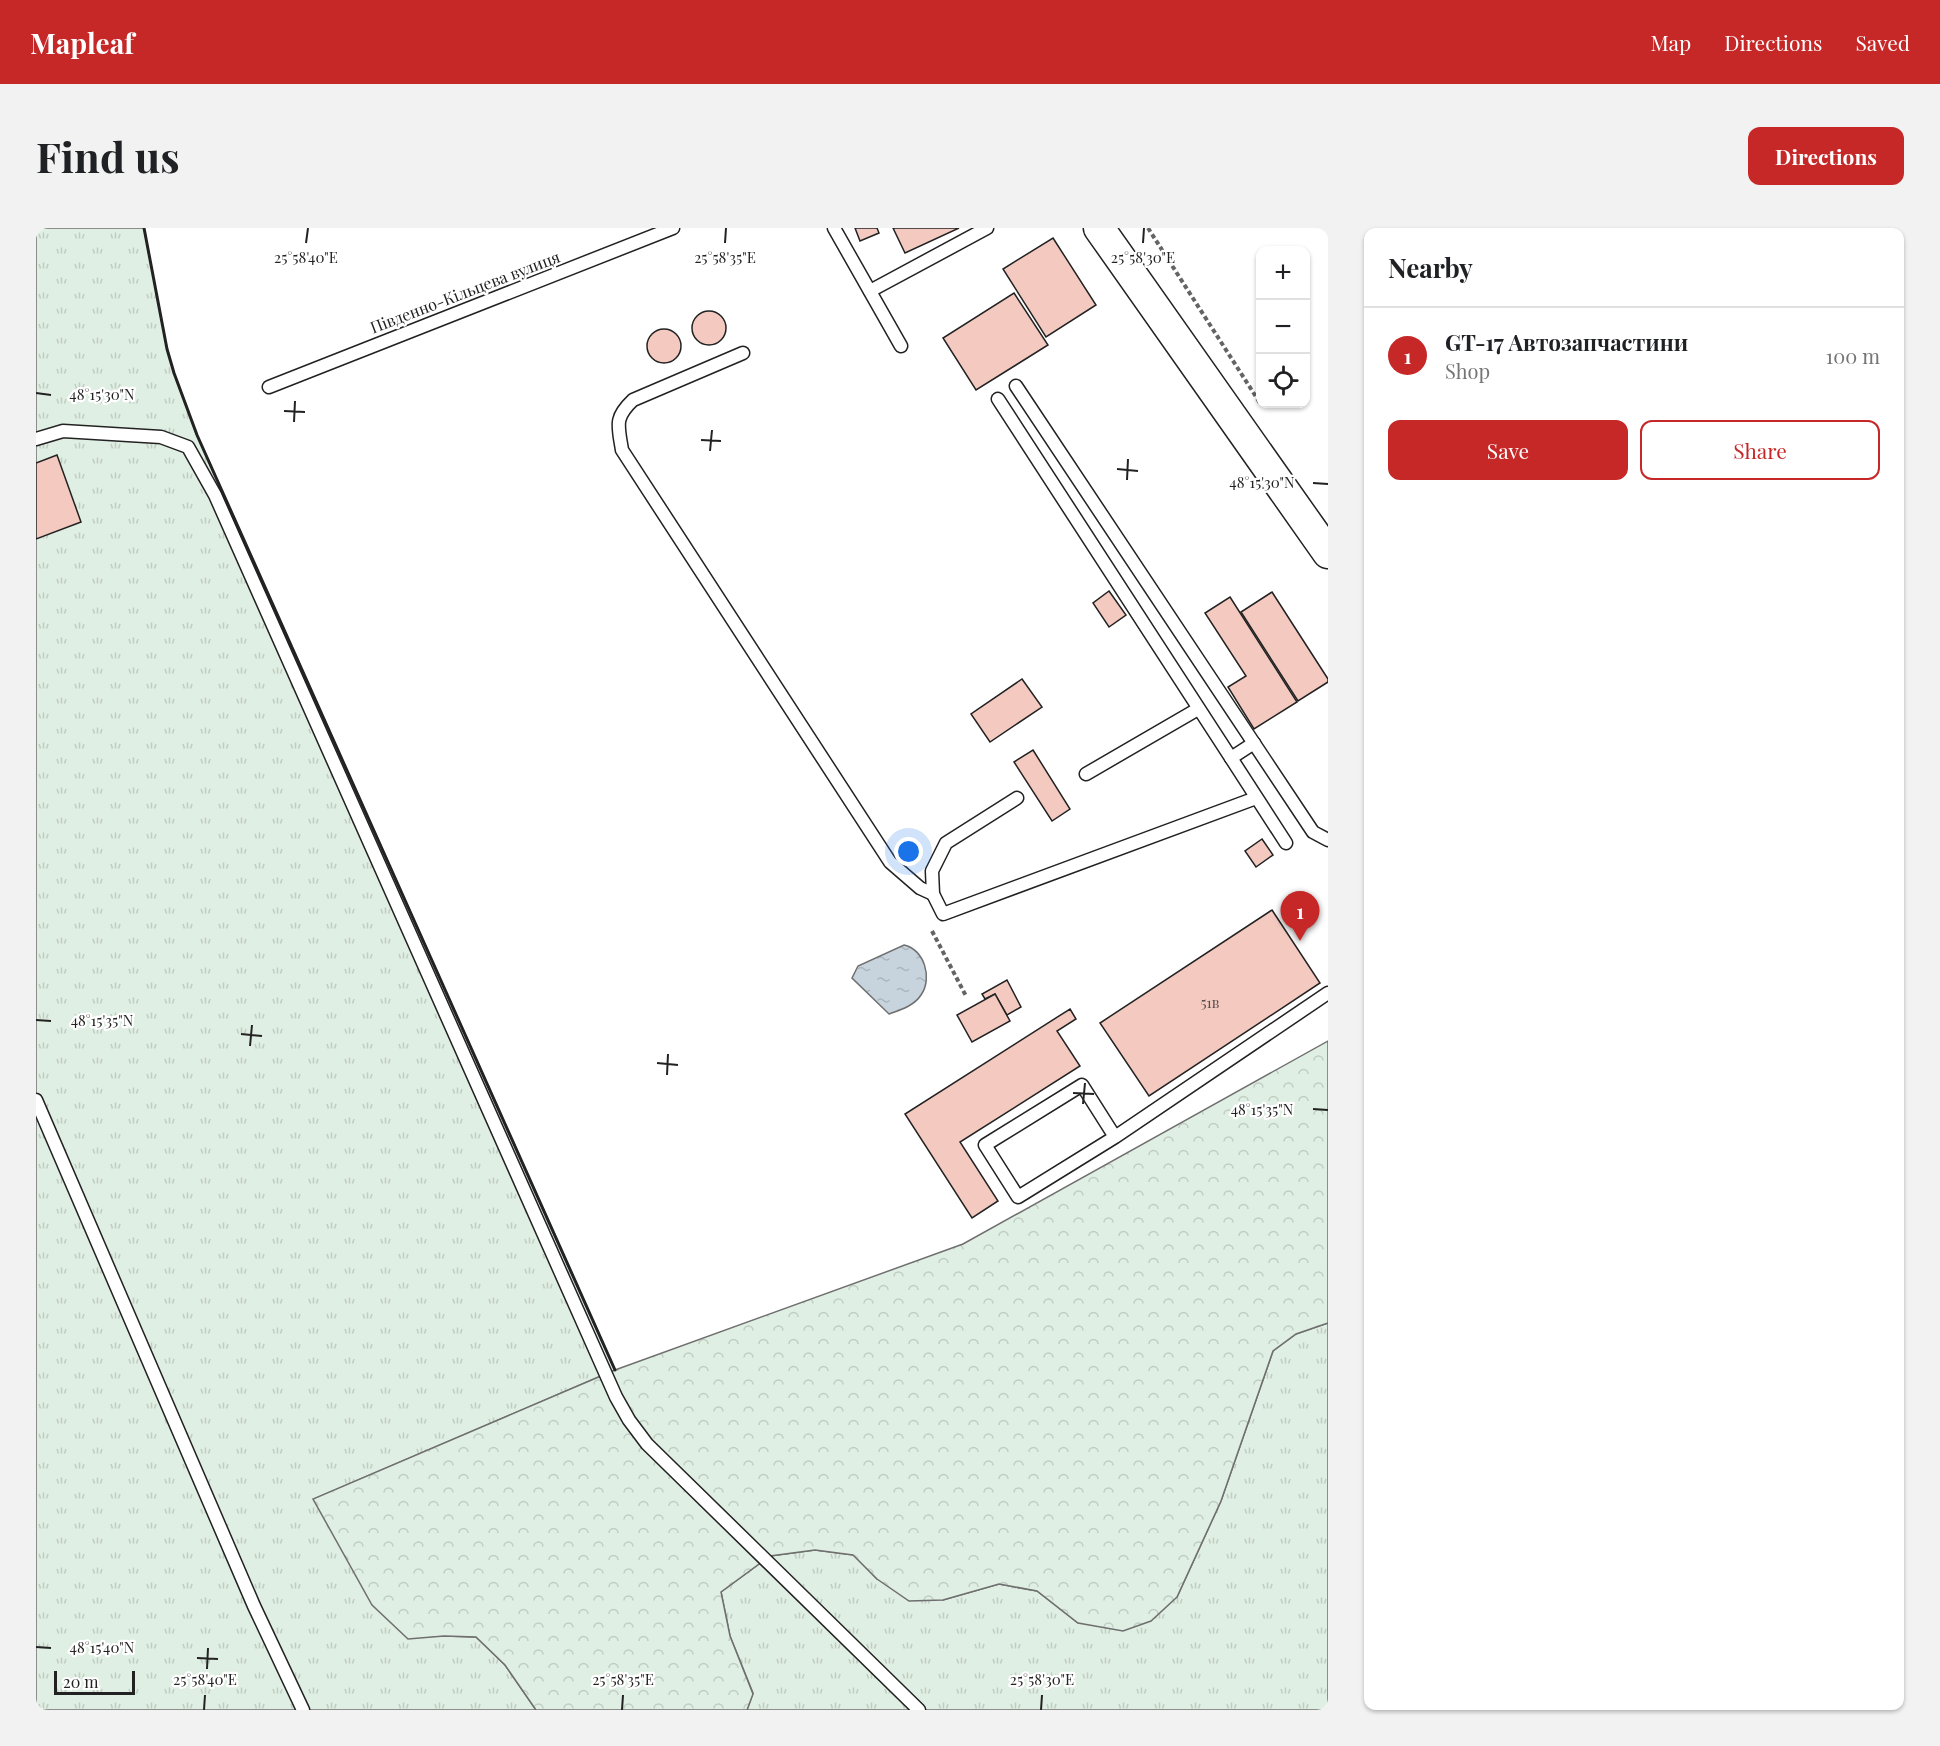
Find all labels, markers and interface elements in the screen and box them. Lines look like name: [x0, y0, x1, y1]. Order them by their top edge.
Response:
text: Mapleaf: [30, 24, 134, 61]
text: Map: [1650, 28, 1691, 56]
text: Directions: [1724, 28, 1822, 56]
text: Saved: [1855, 28, 1910, 56]
button: Directions: [1748, 127, 1904, 185]
text: Find us: [36, 128, 180, 184]
street label: Південно-Кільцева вулиця: [367, 245, 563, 338]
map controls: [1256, 246, 1310, 408]
button: +: [1256, 246, 1310, 300]
text: 25°58'40"E: [274, 247, 338, 267]
text: 25°58'35"E: [694, 247, 756, 267]
text: 25°58'30"E: [1111, 247, 1175, 267]
text: Nearby: [1388, 250, 1473, 285]
button: −: [1256, 300, 1310, 354]
text: GT-17 Автозапчастини: [1445, 327, 1688, 357]
text: 1: [1404, 342, 1411, 369]
text: 100 m: [1826, 342, 1880, 369]
button: locate: [1256, 354, 1310, 408]
text: Shop: [1445, 357, 1490, 384]
text: 48°15'30"N: [69, 384, 135, 404]
button: Save: [1388, 420, 1628, 480]
button: Share: [1640, 420, 1880, 480]
text: 48°15'30"N: [1229, 472, 1295, 492]
your location: [894, 837, 923, 866]
pin: 1: [1280, 892, 1320, 941]
house number: 51в: [1201, 993, 1220, 1012]
text: 48°15'35"N: [71, 1010, 134, 1030]
text: 48°15'35"N: [1231, 1099, 1294, 1119]
text: 48°15'40"N: [70, 1637, 135, 1657]
scale bar: [54, 1668, 135, 1696]
text: 25°58'40"E: [173, 1669, 237, 1689]
text: 25°58'35"E: [592, 1669, 654, 1689]
text: 25°58'30"E: [1010, 1669, 1074, 1689]
text: 20 m: [63, 1671, 98, 1692]

